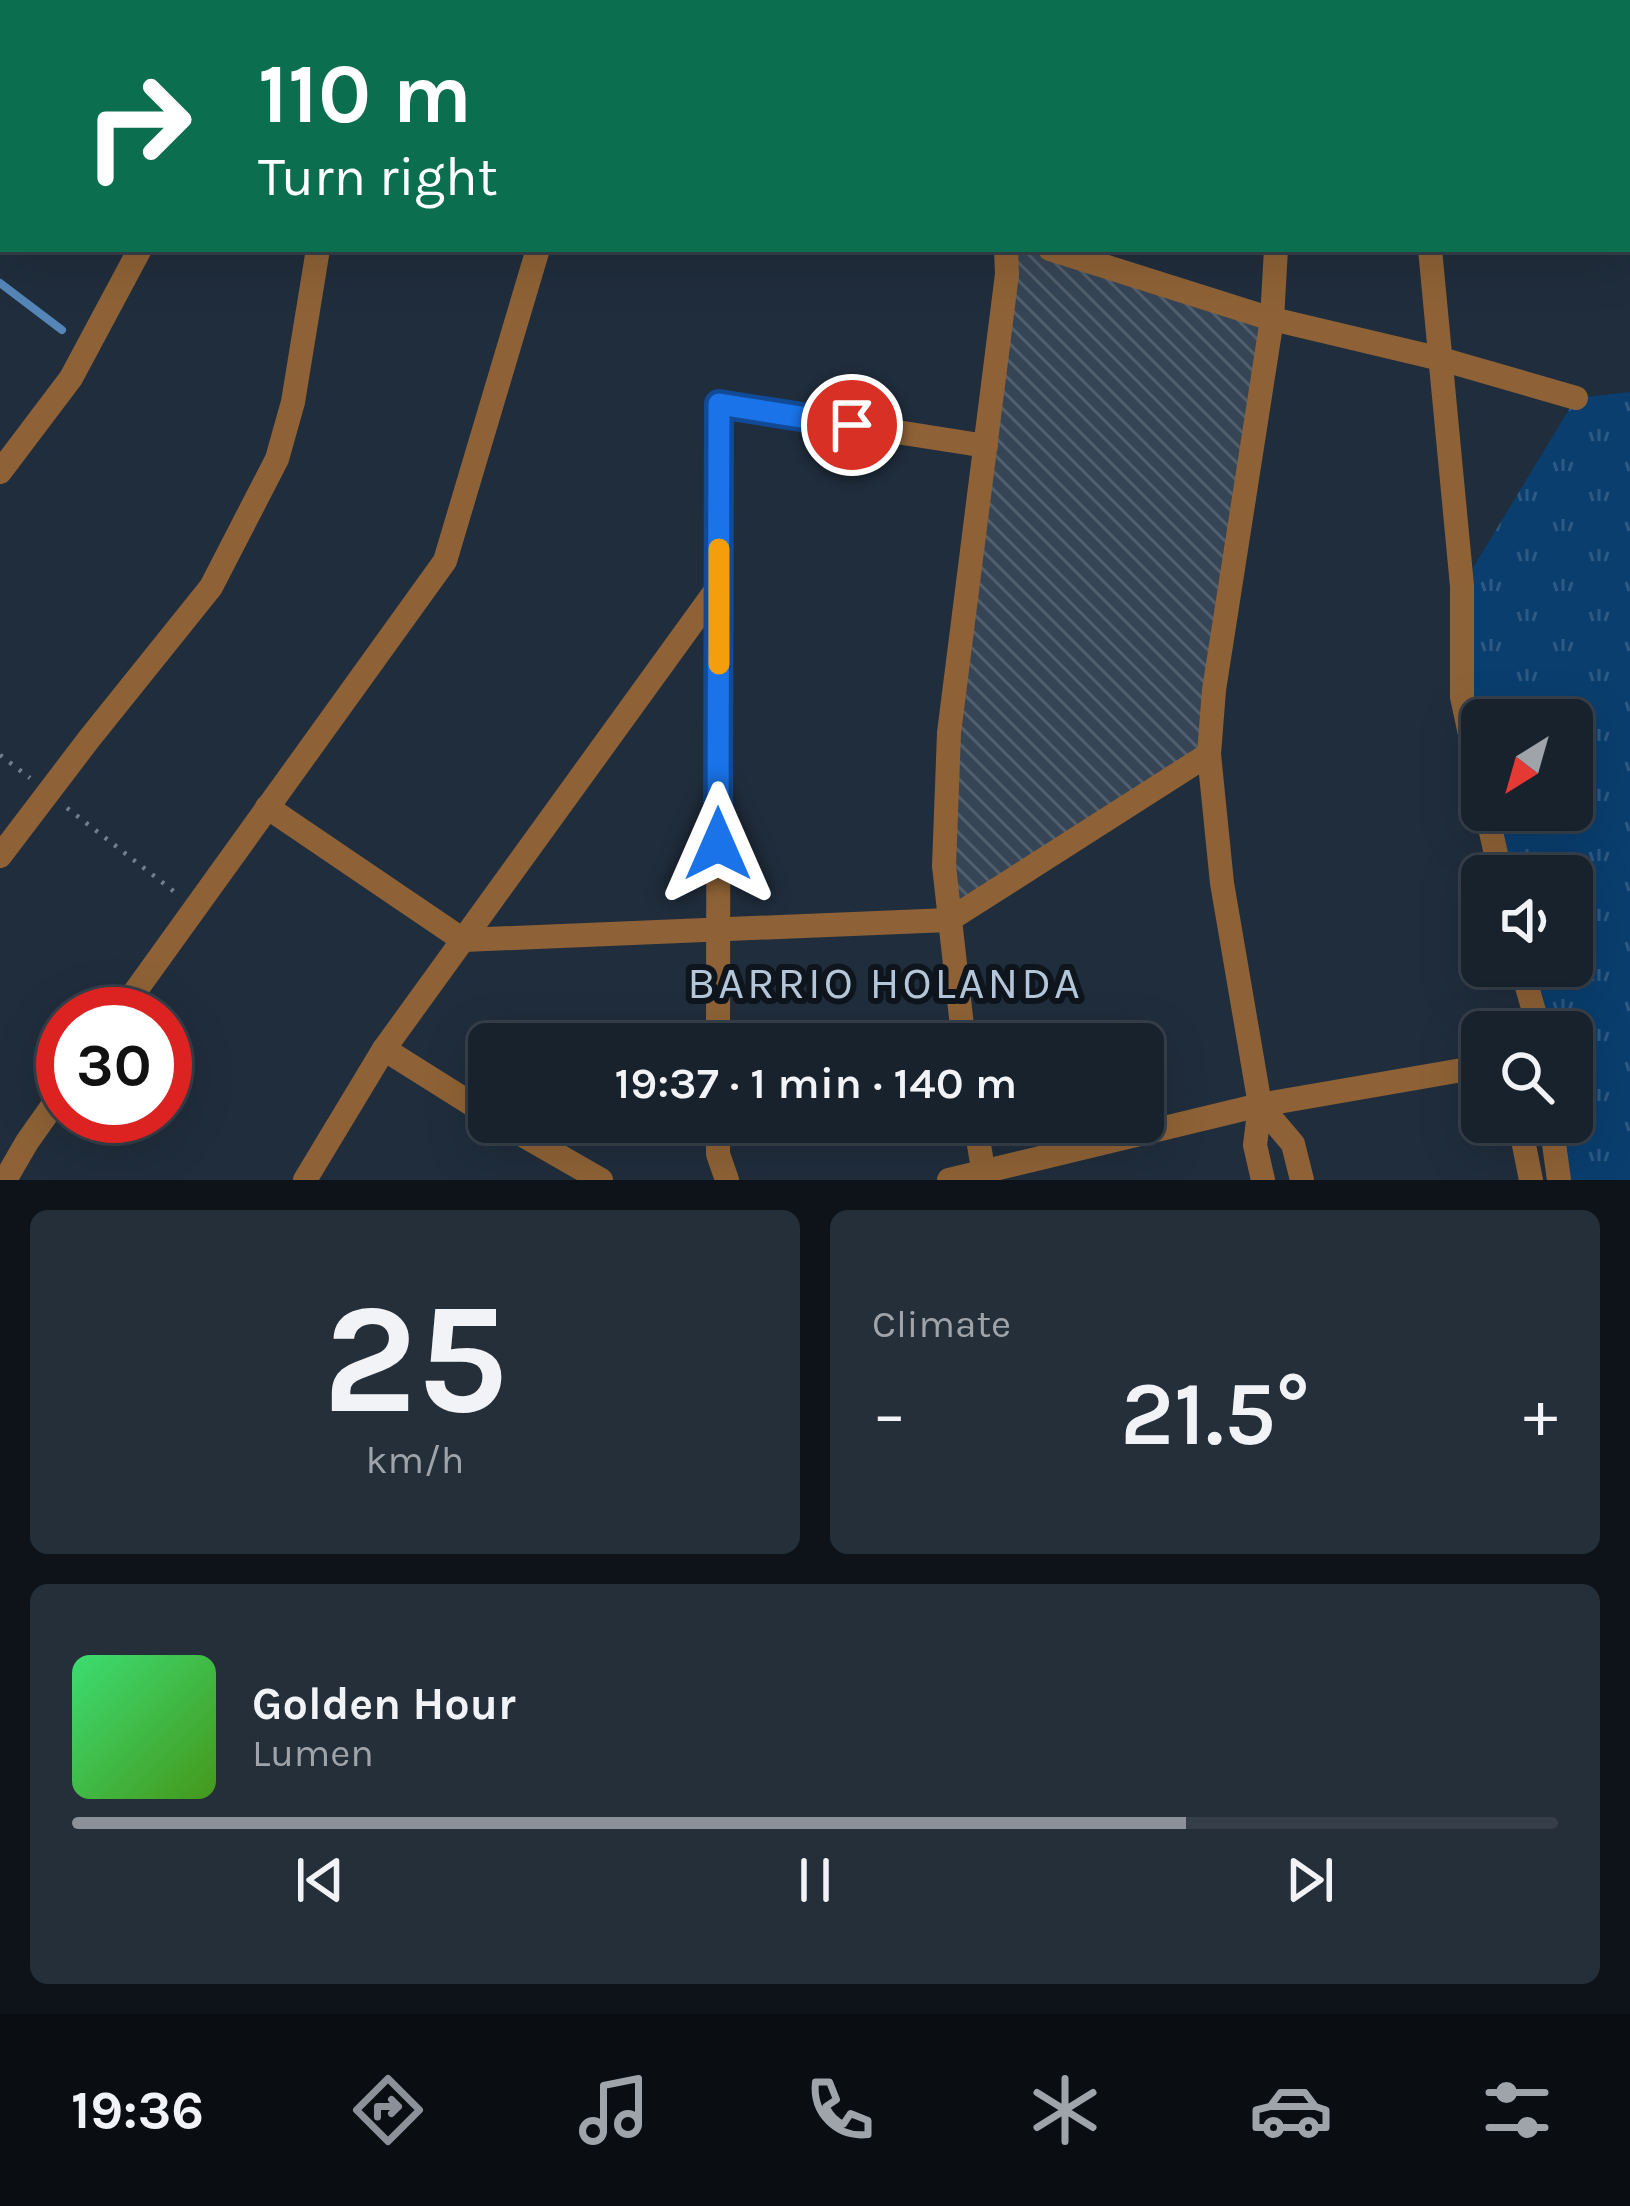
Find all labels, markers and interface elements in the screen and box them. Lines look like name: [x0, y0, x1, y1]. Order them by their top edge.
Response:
text: 110 m: [258, 45, 472, 143]
icon: right: [60, 48, 216, 204]
text: Turn right: [258, 145, 498, 209]
pin: [801, 374, 903, 476]
icon: arrive: [819, 392, 885, 458]
north arrow: [1461, 699, 1593, 831]
map controls: [1461, 699, 1593, 1143]
position arrow: [655, 781, 781, 907]
button: sound: [1461, 855, 1593, 987]
district label: BARRIO HOLANDA: [687, 957, 1083, 1009]
speed limit sign: 30: [36, 987, 192, 1143]
button: search: [1461, 1011, 1593, 1143]
text: 19:37 · 1 min · 140 m: [615, 1057, 1017, 1109]
text: 25: [322, 1268, 508, 1450]
text: Climate: [872, 1301, 1011, 1347]
text: 21.5°: [1120, 1361, 1310, 1467]
text: −: [872, 1375, 907, 1453]
text: +: [1523, 1375, 1558, 1453]
text: km/h: [366, 1437, 464, 1483]
text: Golden Hour: [252, 1678, 516, 1730]
text: Lumen: [252, 1730, 374, 1776]
icon: previous: [287, 1847, 353, 1913]
icon: pause: [782, 1847, 848, 1913]
icon: next: [1277, 1847, 1343, 1913]
icon: directions: [346, 2068, 430, 2152]
icon: music: [572, 2068, 656, 2152]
icon: phone: [798, 2068, 882, 2152]
icon: climate: [1023, 2068, 1107, 2152]
icon: car: [1249, 2068, 1333, 2152]
icon: filters: [1475, 2068, 1559, 2152]
text: 19:36: [71, 2078, 204, 2142]

